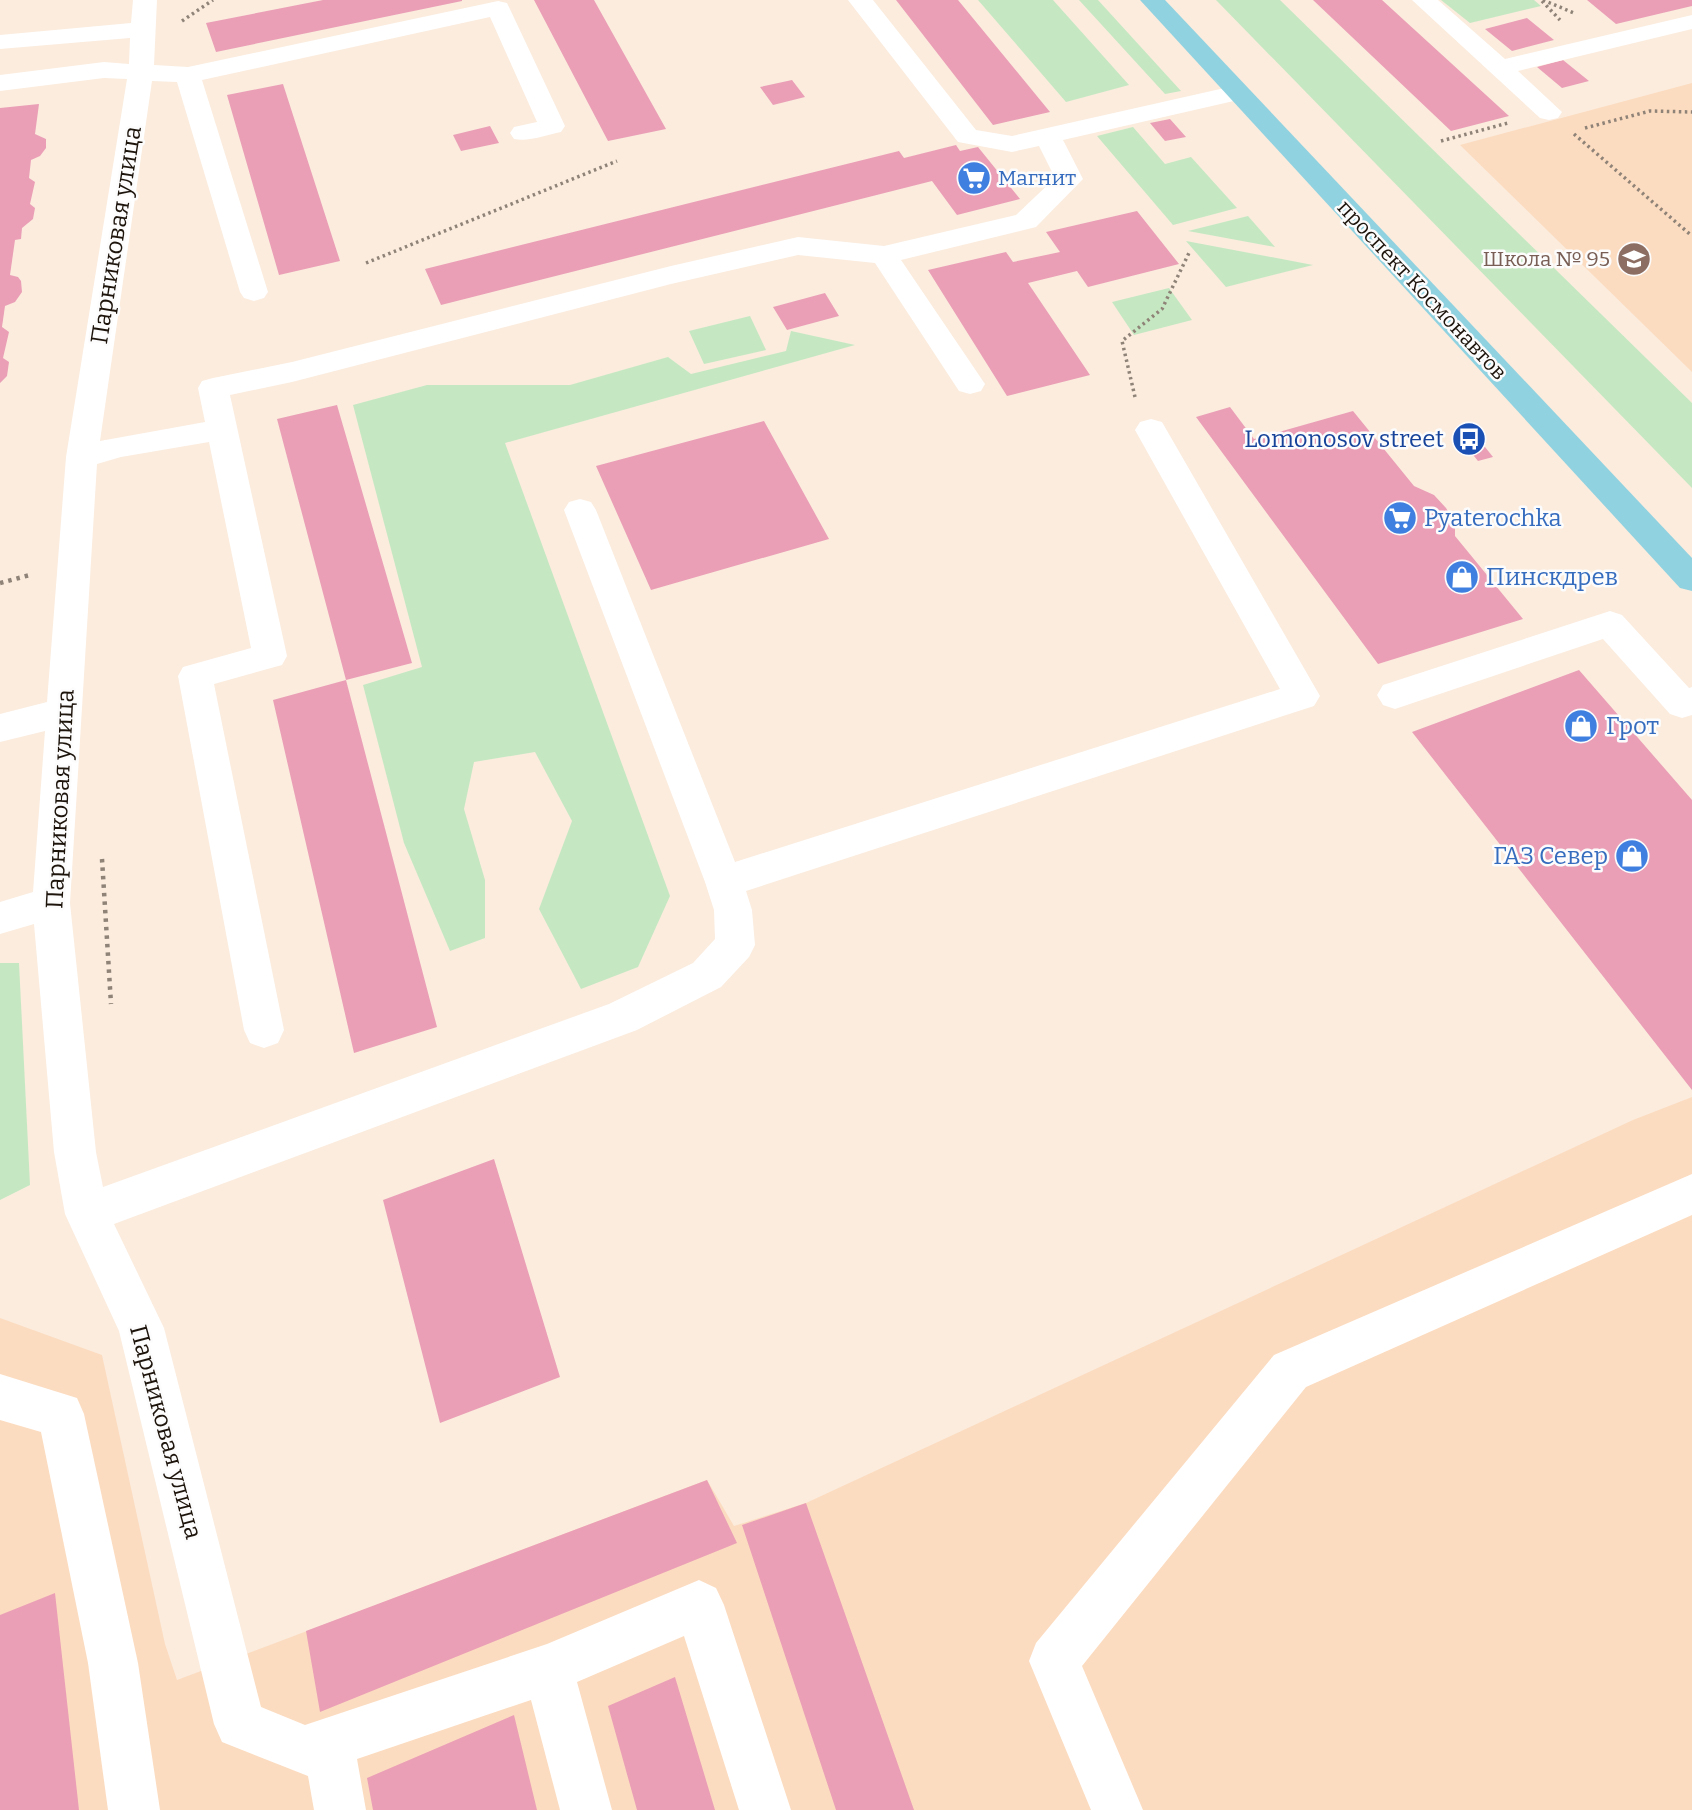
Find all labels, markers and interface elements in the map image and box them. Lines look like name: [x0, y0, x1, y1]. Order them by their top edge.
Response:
street label: Парниковая улица: [85, 124, 147, 346]
supermarket icon: Магнит: [955, 159, 993, 197]
place label: Магнит: [998, 165, 1076, 191]
street label: проспект Космонавтов: [1332, 195, 1512, 385]
school or university icon: Школа № 95: [1615, 240, 1653, 278]
place label: Школа № 95: [1483, 246, 1610, 272]
bus stop icon: Lomonosov street: [1450, 420, 1488, 458]
place label: Lomonosov street: [1244, 425, 1444, 453]
supermarket icon: Pyaterochka: [1381, 499, 1419, 537]
place label: Pyaterochka: [1424, 504, 1562, 532]
shop icon: Пинскдрев: [1443, 558, 1481, 596]
place label: Пинскдрев: [1486, 563, 1618, 591]
street label: Парниковая улица: [40, 688, 80, 910]
shop icon: Грот: [1562, 707, 1600, 745]
place label: Грот: [1606, 712, 1659, 740]
shop icon: ГАЗ Север: [1613, 837, 1651, 875]
place label: ГАЗ Север: [1493, 842, 1608, 870]
street label: Парниковая улица: [124, 1322, 208, 1542]

